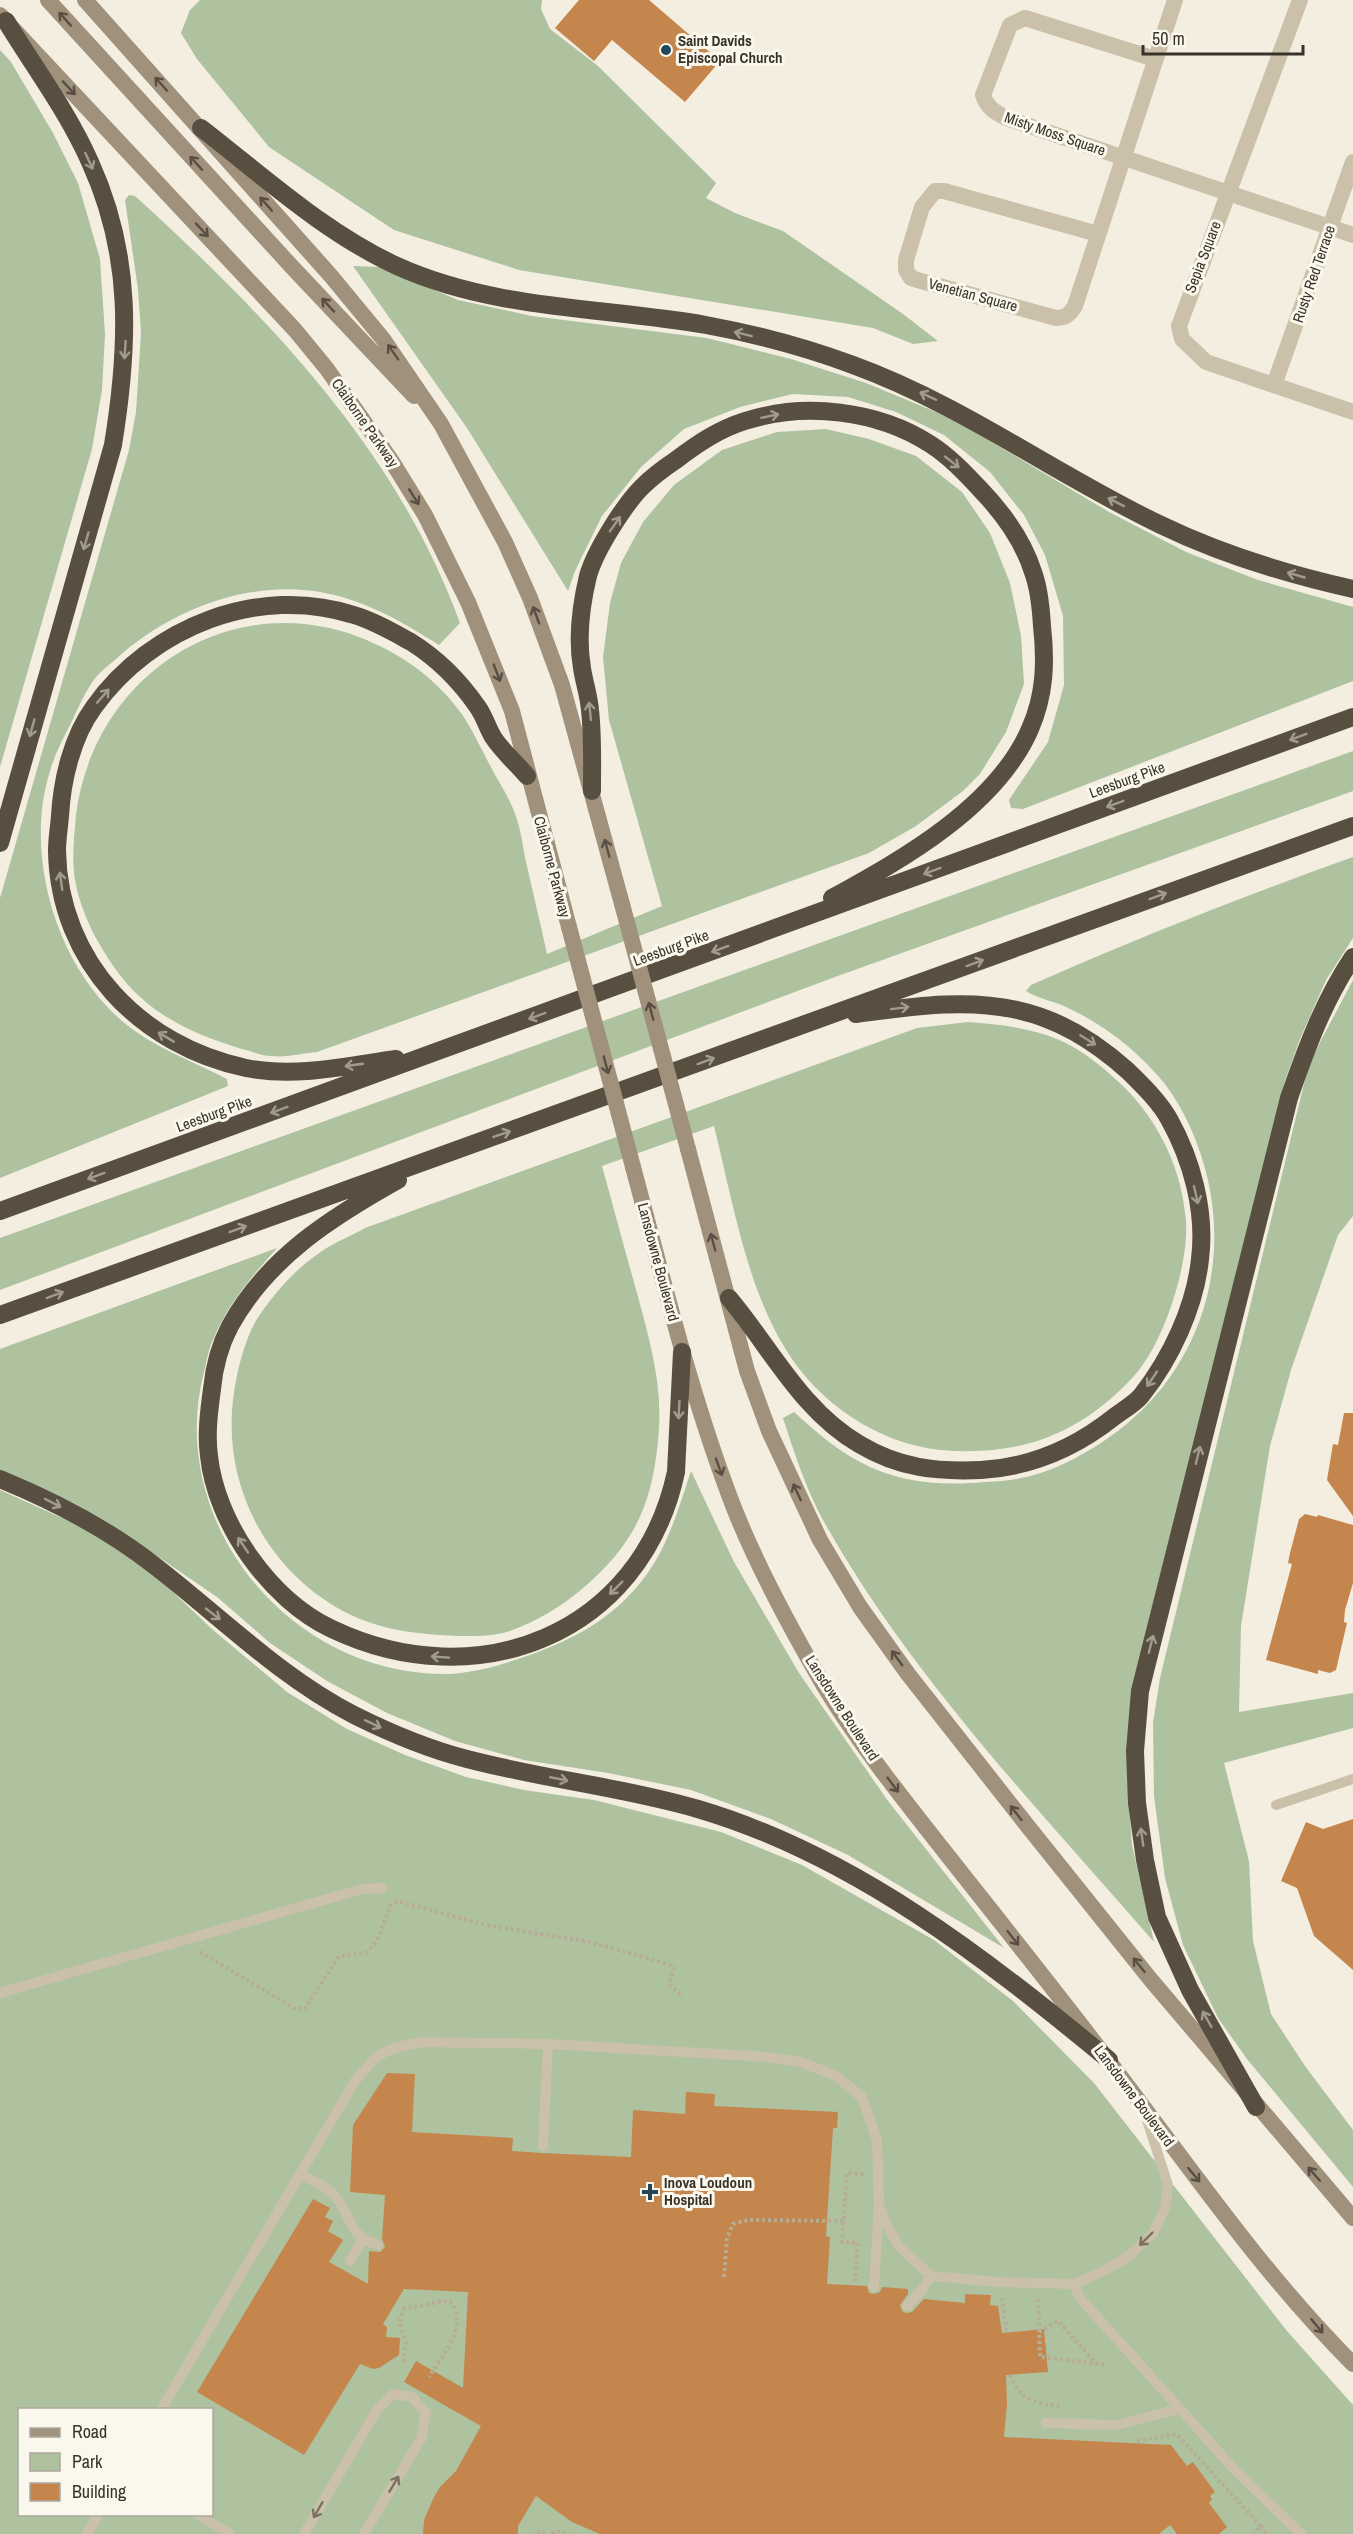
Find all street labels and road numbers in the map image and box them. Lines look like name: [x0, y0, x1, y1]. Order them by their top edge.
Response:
street label: Misty Moss Square: [1002, 106, 1108, 161]
street label: Sepia Square: [1179, 218, 1226, 296]
street label: Rusty Red Terrace: [1287, 222, 1340, 325]
street label: Venetian Square: [926, 273, 1020, 317]
street label: Claiborne Parkway: [327, 374, 404, 472]
street label: Leesburg Pike: [1086, 756, 1168, 803]
street label: Claiborne Parkway: [529, 814, 576, 921]
street label: Leesburg Pike: [630, 924, 712, 971]
street label: Leesburg Pike: [173, 1090, 255, 1137]
street label: Lansdowne Boulevard: [633, 1200, 684, 1323]
street label: Lansdowne Boulevard: [800, 1651, 884, 1764]
street label: Lansdowne Boulevard: [1089, 2041, 1179, 2151]

